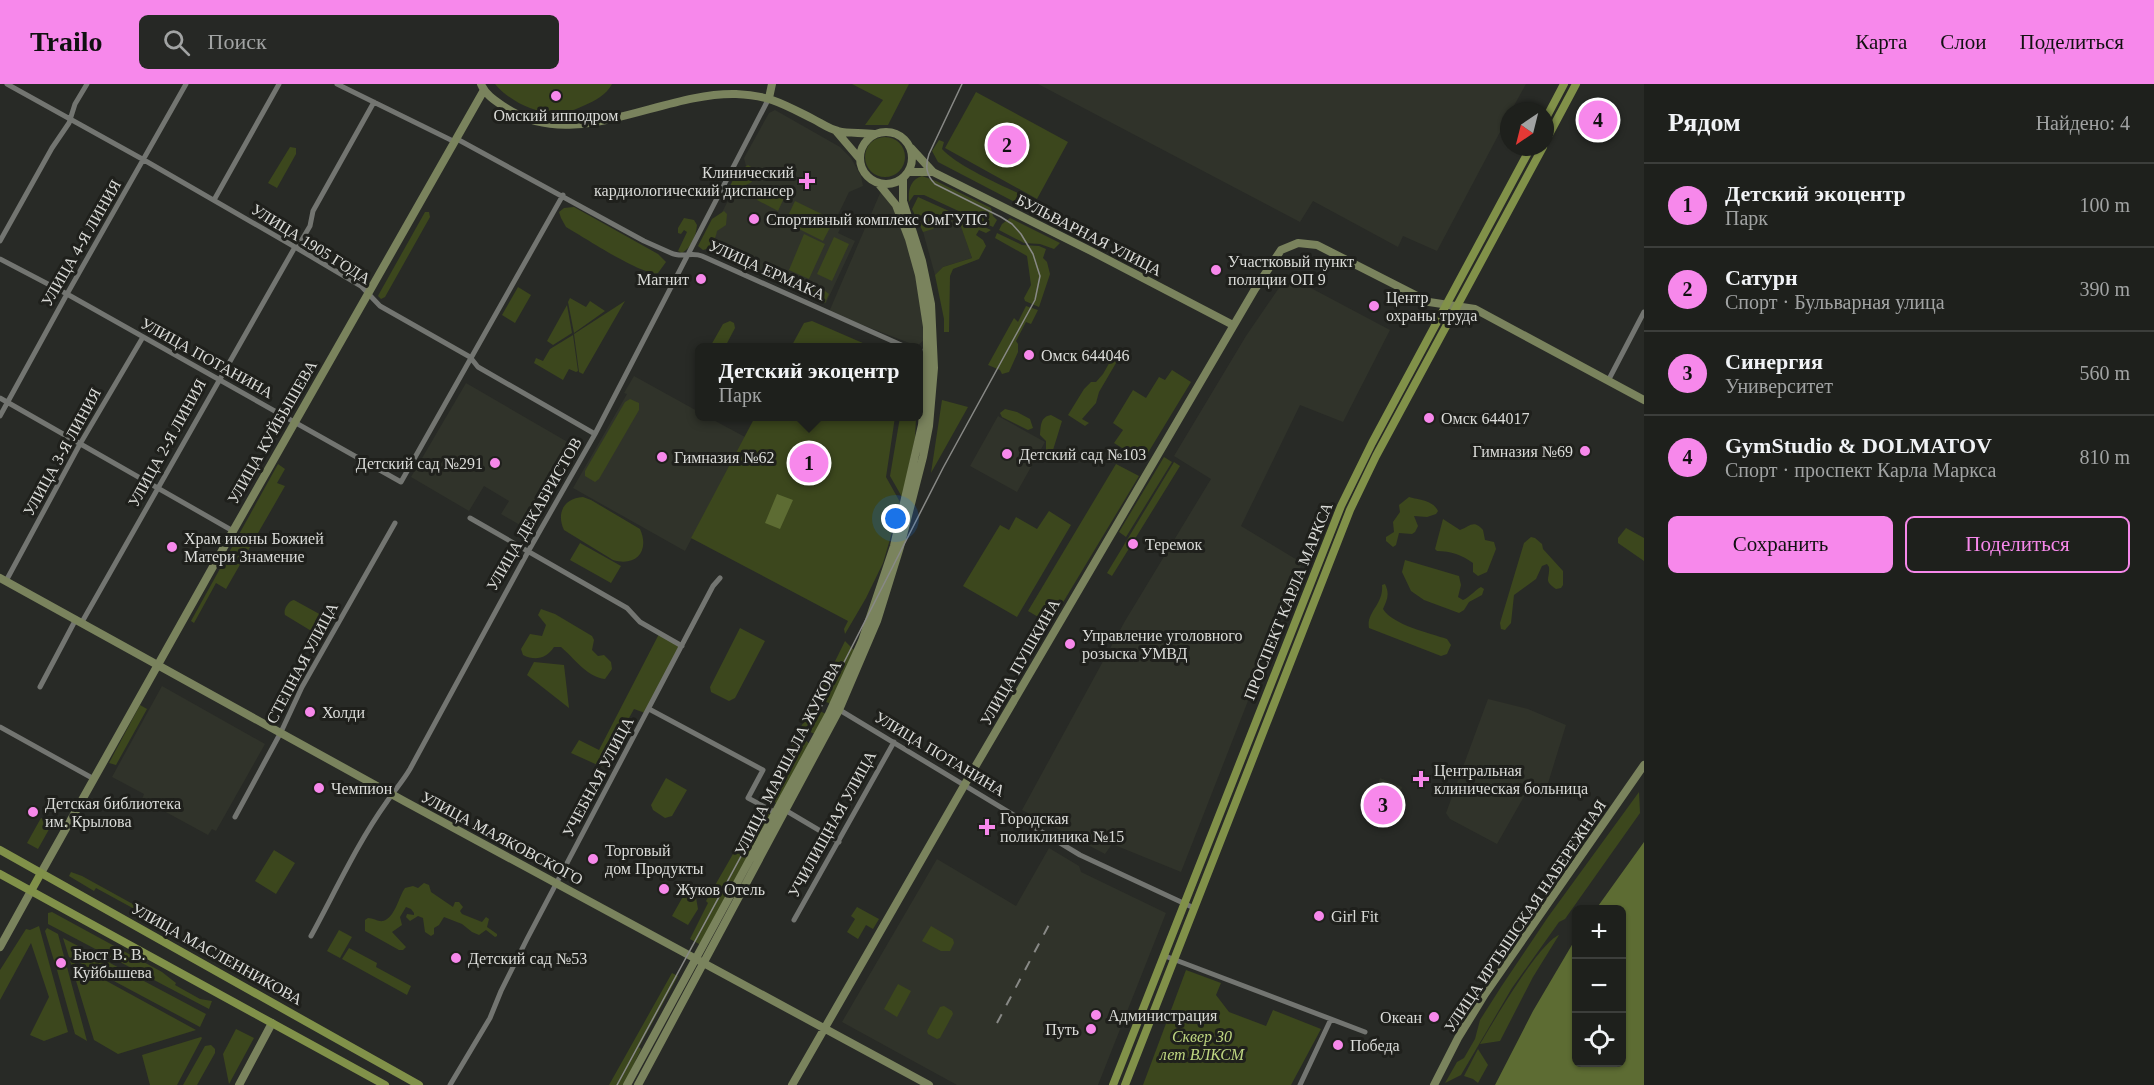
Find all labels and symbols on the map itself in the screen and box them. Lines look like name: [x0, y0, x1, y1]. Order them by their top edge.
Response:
marker: Омский ипподром: [549, 89, 563, 103]
pin: 4: [1578, 98, 1618, 142]
north arrow: [1500, 102, 1554, 156]
place label: Омский ипподром: [494, 107, 618, 125]
pin: 2: [988, 122, 1026, 168]
place label: Клинический кардиологический диспансер: [594, 164, 794, 200]
marker: Клинический кардиологический диспансер: [798, 172, 816, 190]
street label: УЛИЦА 4-Я ЛИНИЯ: [38, 176, 125, 310]
street label: БУЛЬВАРНАЯ УЛИЦА: [1013, 191, 1165, 280]
street label: УЛИЦА 1905 ГОДА: [248, 200, 374, 289]
place label: Спортивный комплекс ОмГУПС: [766, 211, 987, 229]
marker: Спортивный комплекс ОмГУПС: [747, 212, 761, 226]
street label: УЛИЦА ЕРМАКА: [706, 237, 828, 304]
place label: Участковый пункт полиции ОП 9: [1228, 253, 1354, 289]
marker: Участковый пункт полиции ОП 9: [1209, 263, 1223, 277]
place label: Магнит: [637, 271, 689, 288]
marker: Магнит: [694, 272, 708, 286]
place label: Центр охраны труда: [1386, 289, 1477, 325]
marker: Центр охраны труда: [1367, 299, 1381, 313]
street label: УЛИЦА ПОТАНИНА: [137, 314, 277, 403]
place label: Омск 644046: [1041, 347, 1130, 364]
marker: Омск 644046: [1022, 348, 1036, 362]
street label: УЛИЦА КУЙБЫШЕВА: [223, 356, 321, 507]
street label: УЛИЦА 2-Я ЛИНИЯ: [125, 376, 210, 510]
street label: УЛИЦА 3-Я ЛИНИЯ: [20, 385, 105, 519]
place label: Омск 644017: [1441, 410, 1530, 427]
marker: Омск 644017: [1422, 411, 1436, 425]
street label: УЛИЦА ДЕКАБРИСТОВ: [483, 434, 586, 594]
pin: 1: [790, 440, 828, 485]
place label: Гимназия №69: [1473, 443, 1573, 460]
marker: Гимназия №69: [1578, 444, 1592, 458]
place label: Детский сад №103: [1019, 446, 1146, 464]
marker: Детский сад №103: [1000, 447, 1014, 461]
place label: Гимназия №62: [674, 449, 775, 466]
marker: Гимназия №62: [655, 450, 669, 464]
place label: Детский сад №291: [356, 455, 483, 473]
marker: Детский сад №291: [488, 456, 502, 470]
street label: ПРОСПЕКТ КАРЛА МАРКСА: [1240, 499, 1336, 702]
your location: [881, 504, 910, 533]
place label: Храм иконы Божией Матери Знамение: [184, 530, 324, 566]
place label: Теремок: [1145, 536, 1202, 554]
marker: Теремок: [1126, 537, 1140, 551]
marker: Храм иконы Божией Матери Знамение: [165, 540, 179, 554]
street label: УЛИЦА ПУШКИНА: [977, 595, 1064, 729]
street label: СТЕПНАЯ УЛИЦА: [263, 599, 342, 727]
place label: Управление уголовного розыска УМВД: [1082, 627, 1242, 663]
marker: Управление уголовного розыска УМВД: [1063, 637, 1077, 651]
street label: УЛИЦА МАРШАЛА ЖУКОВА: [731, 657, 846, 859]
place label: Холди: [322, 704, 365, 722]
marker: Холди: [303, 705, 317, 719]
street label: УЛИЦА ПОТАНИНА: [871, 708, 1009, 801]
street label: УЧЕБНАЯ УЛИЦА: [559, 714, 638, 840]
street label: УЧИЛИЩНАЯ УЛИЦА: [785, 747, 880, 901]
place label: Центральная клиническая больница: [1434, 762, 1588, 798]
marker: Центральная клиническая больница: [1412, 770, 1430, 788]
place label: Чемпион: [331, 780, 393, 797]
marker: Чемпион: [312, 781, 326, 795]
pin: 3: [1364, 782, 1402, 828]
street label: УЛИЦА МАЯКОВСКОГО: [418, 788, 586, 889]
place label: Детская библиотека им. Крылова: [45, 795, 181, 831]
street label: УЛИЦА ИРТЫШСКАЯ НАБЕРЕЖНАЯ: [1441, 797, 1610, 1036]
marker: Детская библиотека им. Крылова: [26, 805, 40, 819]
place label: Городская поликлиника №15: [1000, 810, 1124, 845]
marker: Городская поликлиника №15: [978, 818, 996, 836]
place label: Торговый дом Продукты: [605, 842, 704, 878]
marker: Торговый дом Продукты: [586, 852, 600, 866]
place label: Жуков Отель: [676, 881, 765, 899]
marker: Жуков Отель: [657, 882, 671, 896]
street label: УЛИЦА МАСЛЕННИКОВА: [128, 900, 306, 1009]
place label: Girl Fit: [1331, 908, 1379, 925]
marker: Girl Fit: [1312, 909, 1326, 923]
place label: Бюст В. В. Куйбышева: [73, 946, 152, 982]
place label: Детский сад №53: [468, 950, 587, 968]
marker: Детский сад №53: [449, 951, 463, 965]
marker: Бюст В. В. Куйбышева: [54, 956, 68, 970]
place label: Администрация: [1108, 1007, 1218, 1025]
marker: Администрация: [1089, 1008, 1103, 1022]
place label: Океан: [1380, 1009, 1422, 1026]
marker: Океан: [1427, 1010, 1441, 1024]
place label: Путь: [1045, 1021, 1079, 1039]
marker: Путь: [1084, 1022, 1098, 1036]
park label: Сквер 30 лет ВЛКСМ: [1159, 1028, 1246, 1063]
place label: Победа: [1350, 1037, 1400, 1055]
marker: Победа: [1331, 1038, 1345, 1052]

